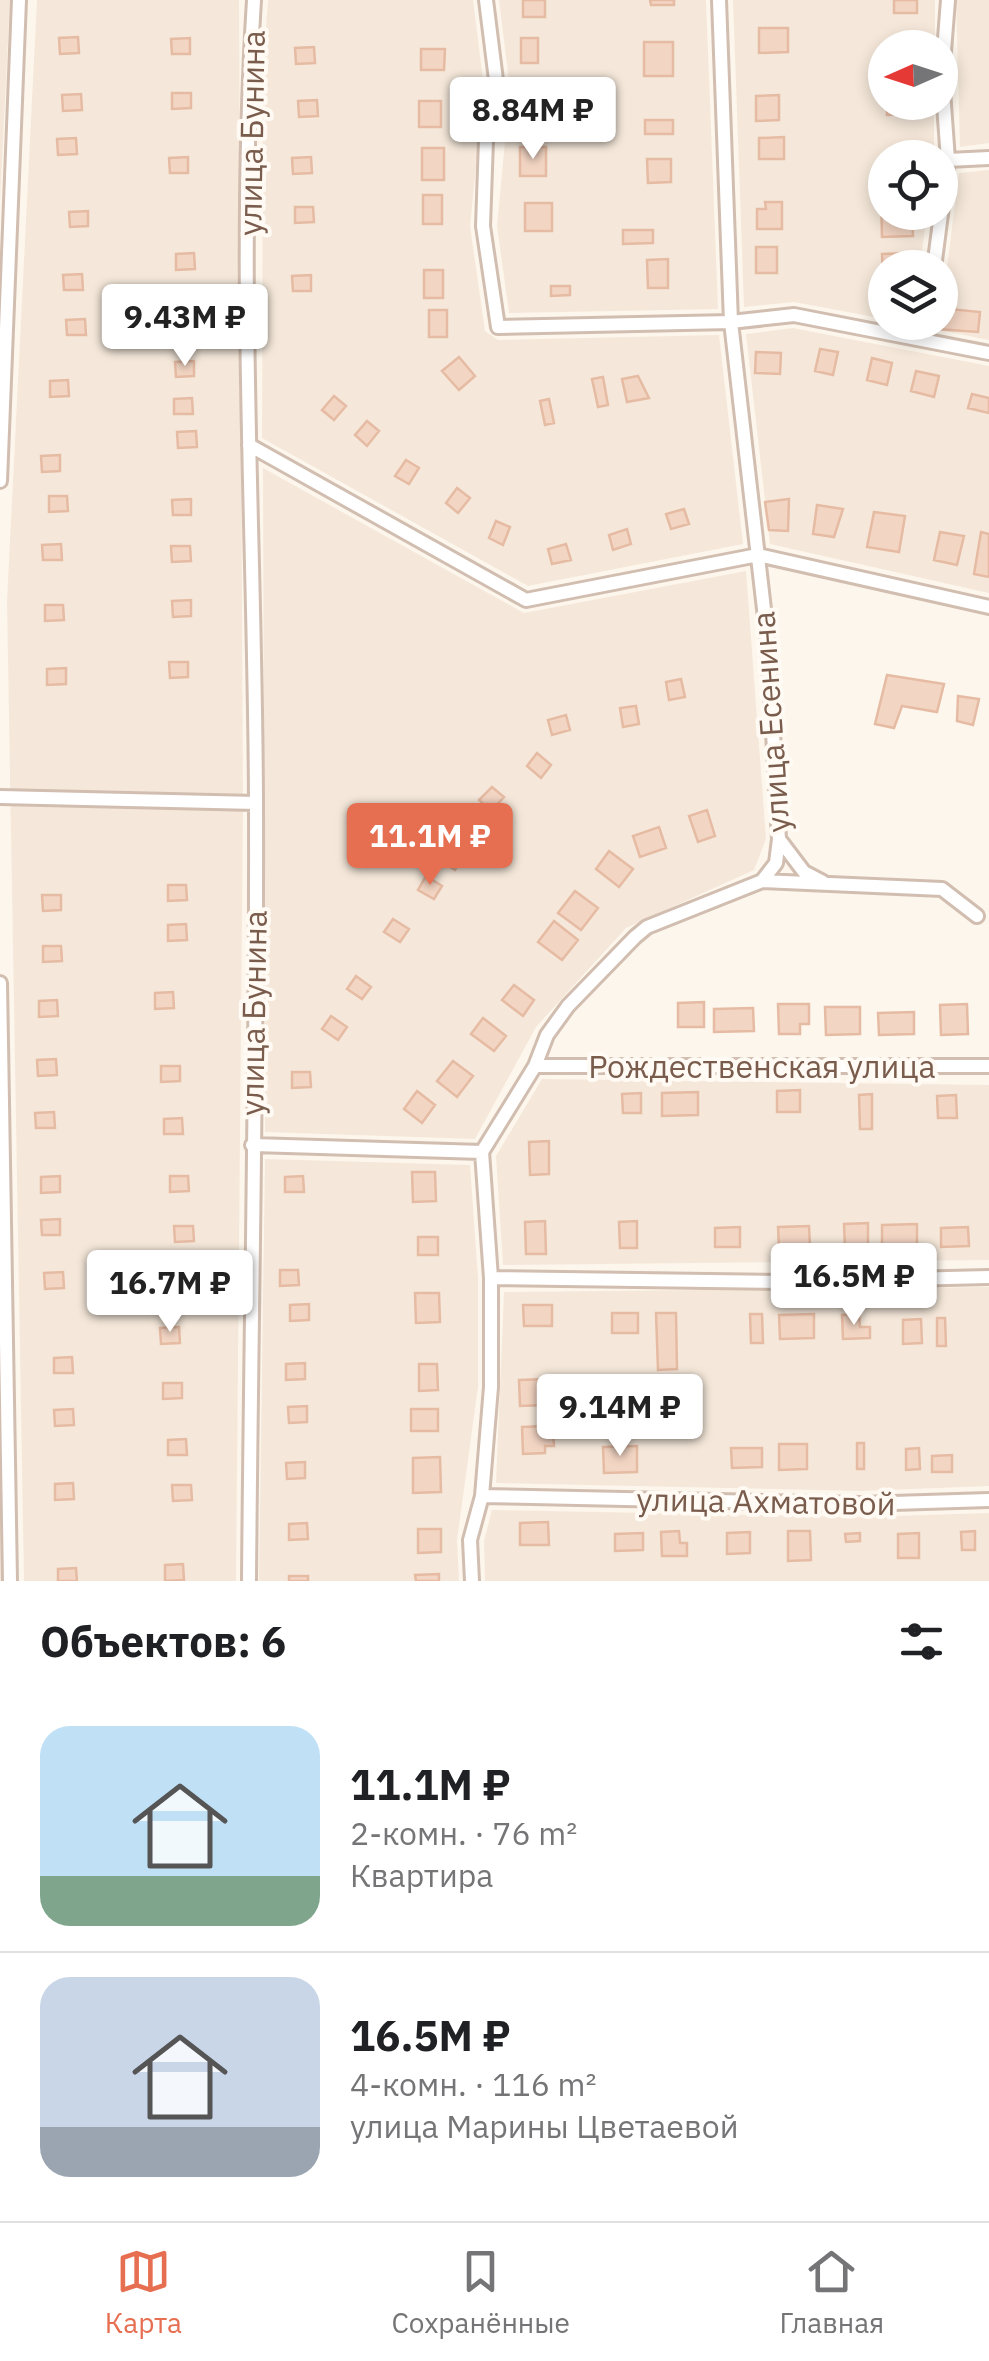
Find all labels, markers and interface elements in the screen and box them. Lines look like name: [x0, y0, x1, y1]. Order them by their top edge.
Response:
street label: улица Бунина: [228, 30, 274, 236]
north arrow: [868, 30, 958, 120]
map controls: [868, 30, 958, 340]
pin: 8.84M ₽: [441, 77, 625, 162]
text: 8.84M ₽: [472, 88, 594, 130]
button: locate: [868, 140, 958, 230]
button: layers: [868, 250, 958, 340]
pin: 9.43M ₽: [93, 284, 277, 369]
text: 9.43M ₽: [124, 295, 246, 337]
street label: улица Есенина: [741, 610, 799, 834]
pin: 11.1M ₽: [338, 803, 522, 888]
text: 11.1M ₽: [369, 814, 491, 856]
street label: улица Бунина: [230, 910, 276, 1116]
street label: Рождественская улица: [588, 1045, 936, 1087]
pin: 16.5M ₽: [762, 1243, 946, 1328]
pin: 16.7M ₽: [78, 1250, 262, 1335]
text: 16.5M ₽: [793, 1254, 915, 1296]
text: 16.7M ₽: [109, 1261, 231, 1303]
pin: 9.14M ₽: [528, 1374, 712, 1459]
text: 9.14M ₽: [559, 1385, 681, 1427]
street label: улица Ахматовой: [636, 1478, 896, 1524]
text: Объектов: 6: [40, 1614, 286, 1669]
icon: filters: [894, 1614, 949, 1669]
text: 11.1M ₽: [350, 1757, 511, 1812]
icon: home: [120, 1766, 240, 1886]
text: 2-комн. · 76 m²: [350, 1812, 577, 1854]
text: Квартира: [350, 1854, 493, 1896]
text: 16.5M ₽: [350, 2008, 511, 2063]
icon: home: [120, 2017, 240, 2137]
text: 4-комн. · 116 m²: [350, 2063, 596, 2105]
text: улица Марины Цветаевой: [350, 2105, 738, 2147]
tab: Карта: [105, 2244, 182, 2341]
tab: Сохранённые: [391, 2244, 570, 2341]
tab: Главная: [780, 2244, 884, 2341]

